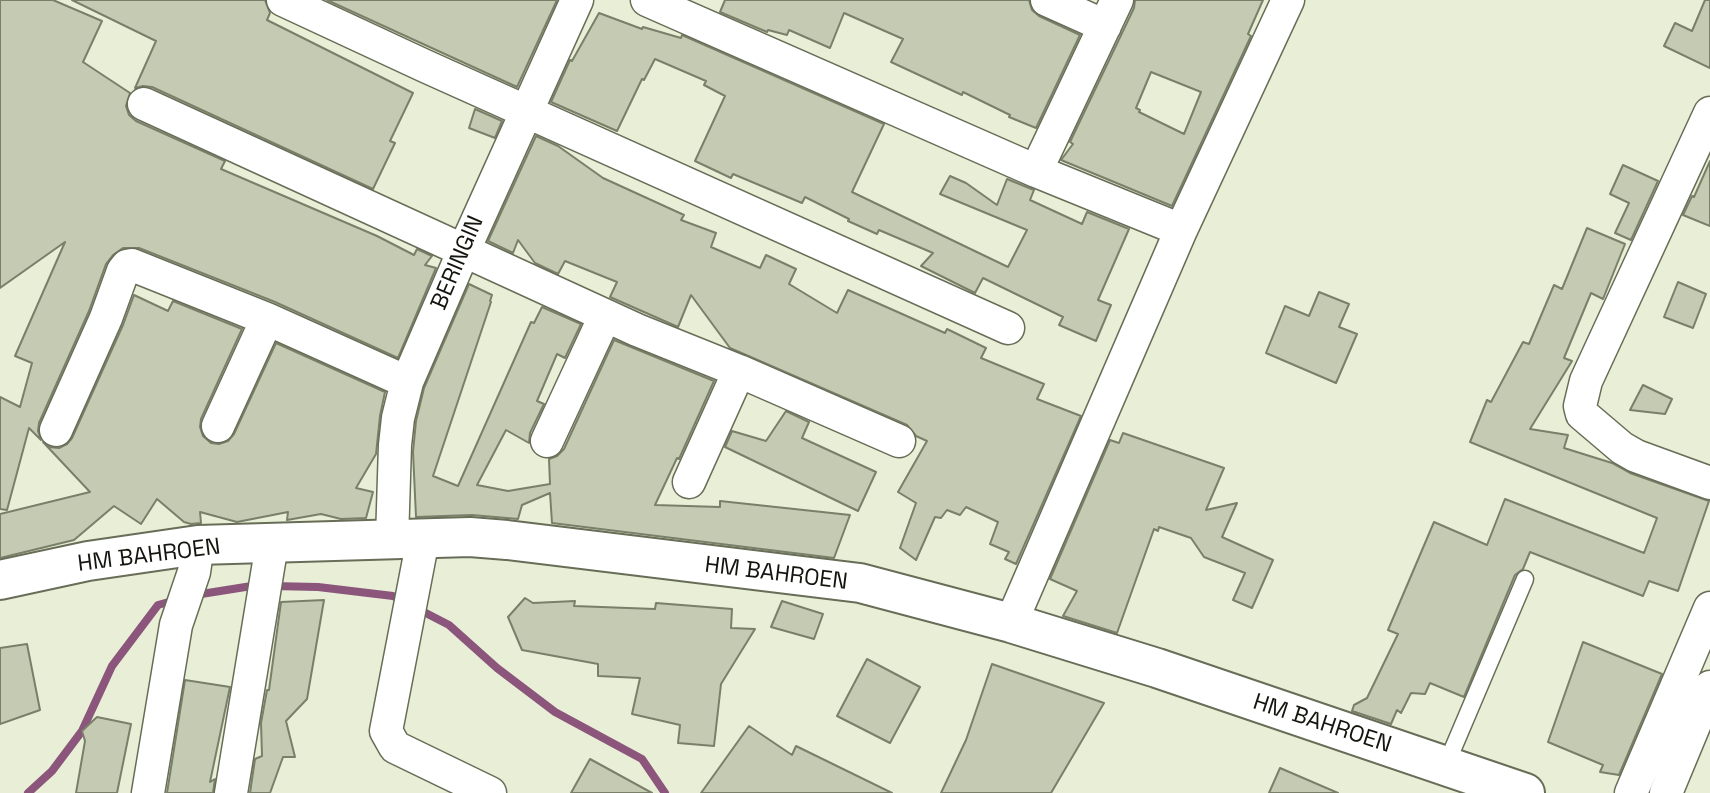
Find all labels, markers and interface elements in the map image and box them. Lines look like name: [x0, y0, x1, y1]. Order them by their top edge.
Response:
street label: BERINGIN: [426, 212, 490, 314]
street label: HM BAHROEN: [76, 534, 222, 578]
street label: HM BAHROEN: [703, 552, 849, 596]
street label: HM BAHROEN: [1249, 689, 1395, 759]

